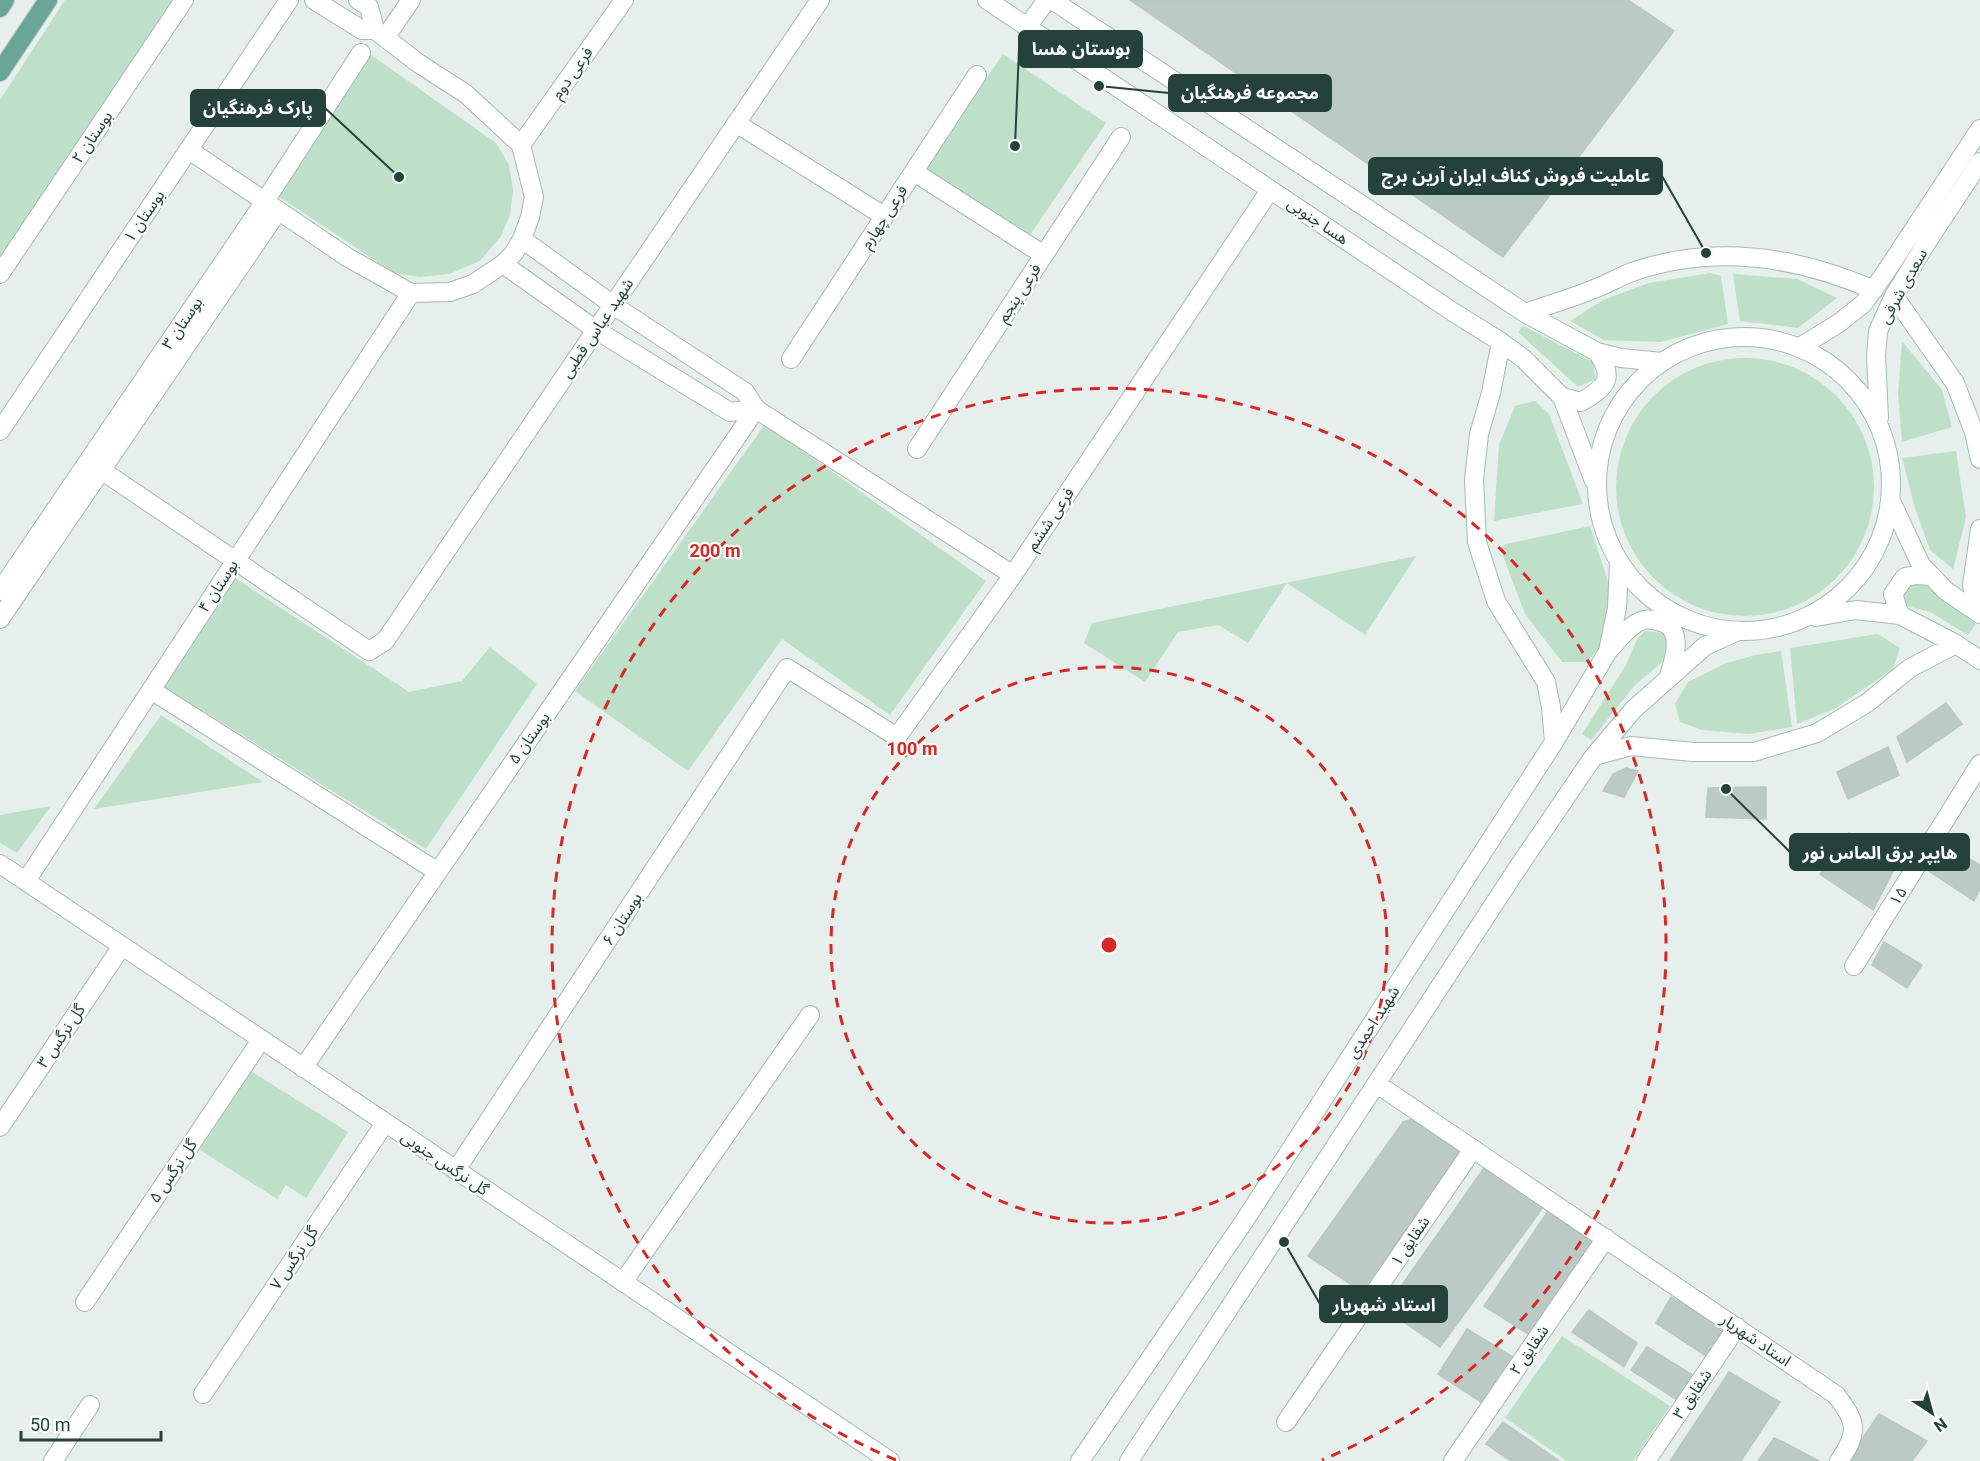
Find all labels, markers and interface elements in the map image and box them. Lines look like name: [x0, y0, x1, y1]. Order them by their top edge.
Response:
callout: بوستان هسا: [1019, 31, 1142, 67]
text: بوستان هسا: [1032, 38, 1130, 59]
street label: فرعی دوم: [547, 43, 599, 105]
callout: مجموعه فرهنگیان: [1169, 75, 1331, 111]
text: مجموعه فرهنگیان: [1181, 82, 1319, 104]
callout: پارک فرهنگیان: [191, 90, 325, 126]
text: پارک فرهنگیان: [203, 97, 313, 120]
street label: بوستان ۲: [68, 107, 116, 167]
callout: عاملیت فروش کناف ایران آرین برج: [1369, 158, 1662, 194]
text: عاملیت فروش کناف ایران آرین برج: [1382, 165, 1650, 189]
street label: فرعی چهارم: [856, 182, 914, 254]
street label: بوستان ۱: [120, 186, 168, 246]
street label: هسا جنوبی: [1284, 194, 1352, 248]
street label: سعدی شرقی: [1875, 245, 1931, 327]
street label: فرعی پنجم: [993, 260, 1048, 328]
street label: شهید عباس قطبی: [557, 274, 637, 382]
street label: بوستان ۳: [158, 293, 206, 353]
street label: فرعی ششم: [1022, 484, 1081, 556]
text: 200 m: [689, 540, 741, 561]
street label: بوستان ۴: [194, 556, 242, 616]
street label: بوستان ۵: [504, 708, 554, 768]
text: 100 m: [886, 738, 938, 759]
callout: هایپر برق الماس نور: [1790, 834, 1969, 870]
text: هایپر برق الماس نور: [1801, 842, 1958, 865]
street label: ۱۵: [1885, 883, 1911, 909]
street label: بوستان ۶: [598, 889, 646, 949]
centre of rings: [1099, 935, 1119, 955]
street label: شهید احمدی: [1343, 982, 1403, 1062]
street label: گل نرگس ۳: [33, 1000, 89, 1071]
street label: گل نرگس جنوبی: [398, 1127, 493, 1200]
street label: گل نرگس ۵: [145, 1135, 201, 1206]
street label: شقایق ۱: [1386, 1212, 1434, 1270]
street label: گل نرگس ۷: [266, 1222, 322, 1293]
callout: استاد شهریار: [1320, 1286, 1447, 1322]
text: استاد شهریار: [1331, 1294, 1436, 1316]
street label: استاد شهریار: [1717, 1309, 1795, 1370]
street label: شقایق ۲: [1505, 1321, 1553, 1379]
street label: شقایق ۳: [1668, 1365, 1716, 1423]
north arrow: [1902, 1383, 1962, 1443]
scale bar: [21, 1404, 160, 1442]
text: 50 m: [30, 1414, 70, 1435]
text: N: [1930, 1414, 1951, 1436]

